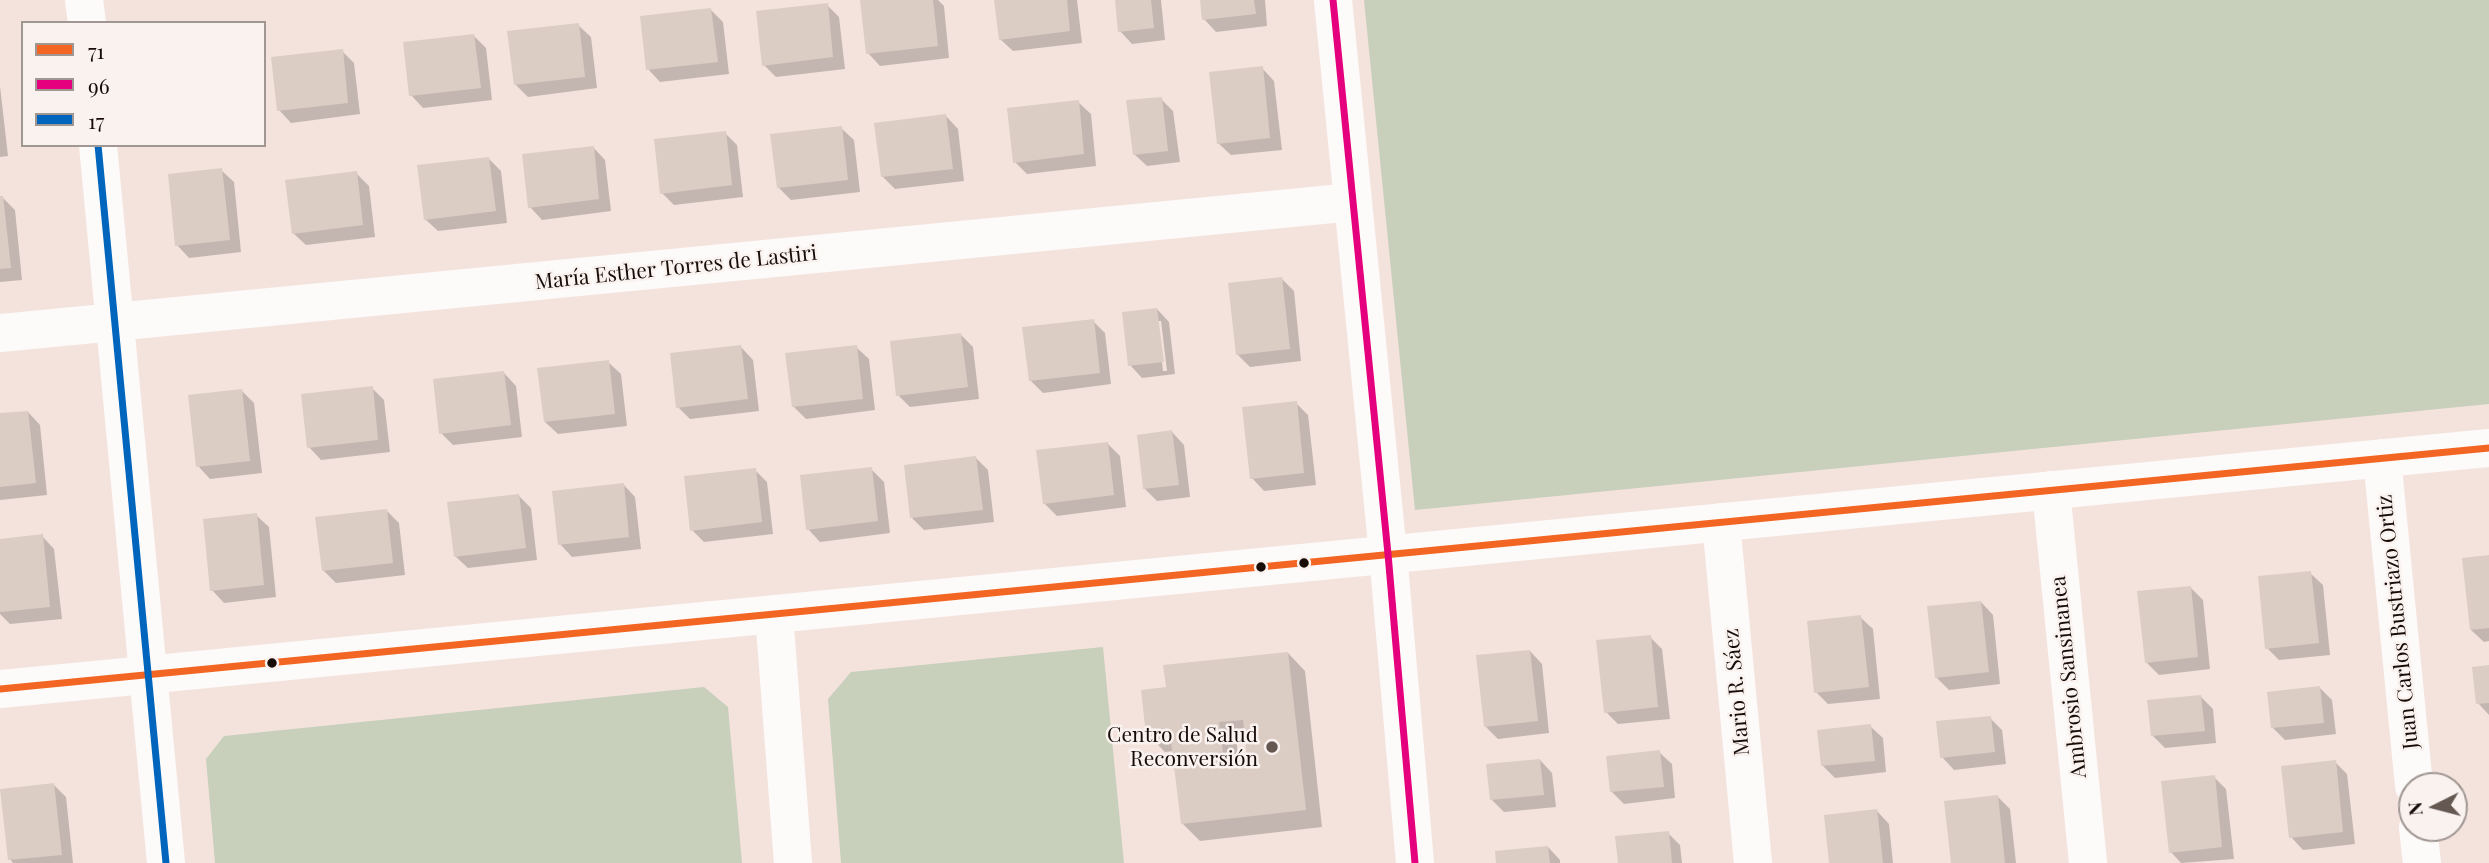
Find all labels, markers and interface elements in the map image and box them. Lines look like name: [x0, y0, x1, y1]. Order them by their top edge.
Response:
legend: [21, 21, 266, 147]
text: 71: [88, 36, 104, 64]
text: 96: [88, 71, 110, 99]
text: 17: [88, 106, 104, 134]
street label: María Esther Torres de Lastiri: [534, 241, 818, 295]
street label: Juan Carlos Bustriazo Ortiz: [2372, 493, 2424, 751]
unlabelled marker: [1297, 556, 1311, 570]
unlabelled marker: [1254, 560, 1268, 574]
street label: Ambrosio Sansinanea: [2046, 575, 2092, 779]
street label: Mario R. Sáez: [1719, 627, 1755, 757]
unlabelled marker: [265, 656, 279, 670]
place label: Centro de Salud Reconversión: [1107, 722, 1258, 772]
marker: Centro de Salud Reconversión: [1264, 739, 1280, 755]
north arrow: [2398, 772, 2468, 842]
text: N: [2400, 801, 2428, 817]

